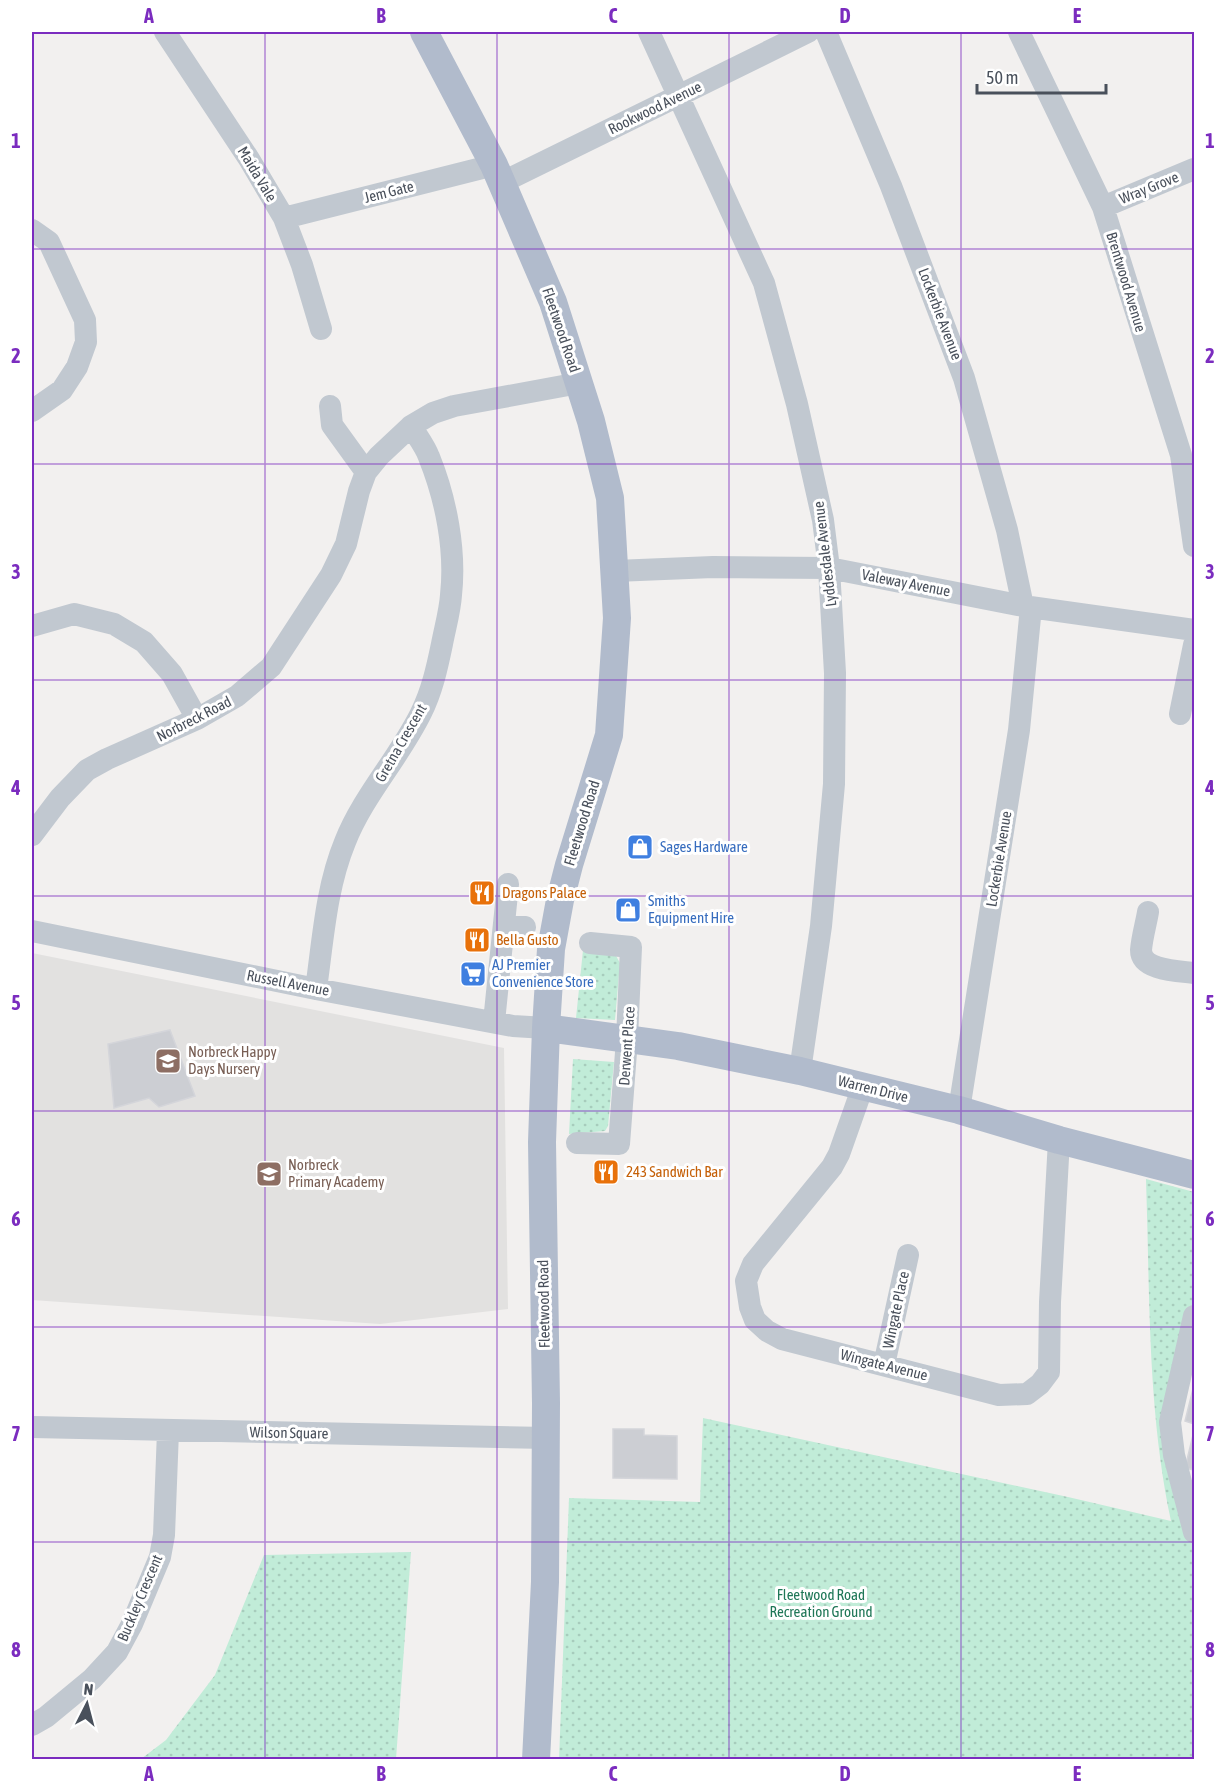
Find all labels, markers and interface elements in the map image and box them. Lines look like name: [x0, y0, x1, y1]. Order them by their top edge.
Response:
text: A: [143, 4, 154, 27]
text: B: [376, 4, 386, 27]
text: C: [609, 4, 618, 27]
text: D: [839, 4, 851, 27]
text: E: [1073, 4, 1082, 27]
scale bar: [977, 57, 1106, 95]
text: 50 m: [986, 67, 1018, 88]
street label: Rookwood Avenue: [605, 78, 704, 138]
text: 1: [11, 129, 21, 152]
text: 1: [1205, 129, 1215, 152]
street label: Maida Vale: [234, 143, 281, 204]
street label: Wray Grove: [1117, 168, 1181, 207]
street label: Jem Gate: [362, 177, 416, 206]
street label: Brentwood Avenue: [1103, 230, 1150, 334]
street label: Lockerbie Avenue: [915, 266, 966, 362]
street label: Fleetwood Road: [539, 285, 584, 374]
text: 2: [11, 344, 21, 367]
text: 2: [1205, 344, 1215, 367]
street label: Lyddesdale Avenue: [810, 500, 839, 608]
text: 3: [11, 560, 21, 583]
text: 3: [1205, 560, 1215, 583]
street label: Valeway Avenue: [860, 566, 952, 599]
street label: Norbreck Road: [154, 692, 234, 745]
street label: Gretna Crescent: [371, 701, 430, 785]
text: 4: [10, 776, 21, 799]
text: 4: [1204, 776, 1215, 799]
street label: Fleetwood Road: [560, 778, 603, 868]
street label: Lockerbie Avenue: [983, 810, 1015, 908]
shop icon: Sages Hardware: [625, 832, 655, 862]
place label: Sages Hardware: [660, 838, 748, 855]
restaurant icon: Dragons Palace: [467, 878, 497, 908]
place label: Dragons Palace: [502, 884, 587, 901]
place label: Smiths Equipment Hire: [648, 892, 734, 926]
shop icon: Smiths Equipment Hire: [613, 895, 643, 925]
restaurant icon: Bella Gusto: [462, 925, 492, 955]
place label: Bella Gusto: [496, 931, 559, 948]
place label: AJ Premier Convenience Store: [492, 956, 594, 990]
supermarket icon: AJ Premier Convenience Store: [458, 959, 488, 989]
street label: Russell Avenue: [245, 966, 331, 999]
text: 5: [11, 991, 21, 1014]
text: 5: [1205, 991, 1215, 1014]
street label: Derwent Place: [615, 1006, 638, 1086]
place label: Norbreck Happy Days Nursery: [188, 1043, 277, 1077]
school or university icon: Norbreck Happy Days Nursery: [153, 1046, 183, 1076]
street label: Warren Drive: [836, 1072, 910, 1105]
place label: Norbreck Primary Academy: [288, 1156, 384, 1190]
restaurant icon: 243 Sandwich Bar: [591, 1157, 621, 1187]
school or university icon: Norbreck Primary Academy: [254, 1159, 284, 1189]
place label: 243 Sandwich Bar: [626, 1163, 723, 1180]
text: 6: [11, 1207, 21, 1230]
text: 6: [1205, 1207, 1215, 1230]
street label: Fleetwood Road: [534, 1260, 553, 1348]
street label: Wingate Place: [879, 1270, 912, 1350]
street label: Wingate Avenue: [839, 1345, 930, 1384]
text: 7: [11, 1422, 21, 1445]
text: 7: [1205, 1422, 1215, 1445]
street label: Wilson Square: [249, 1423, 329, 1442]
street label: Buckley Crescent: [114, 1552, 165, 1644]
park label: Fleetwood Road Recreation Ground: [769, 1586, 873, 1620]
text: 8: [11, 1638, 21, 1661]
text: 8: [1205, 1638, 1215, 1661]
north arrow: [57, 1674, 117, 1734]
text: N: [83, 1680, 94, 1699]
text: A: [143, 1762, 154, 1785]
text: B: [376, 1762, 386, 1785]
text: C: [609, 1762, 618, 1785]
text: D: [839, 1762, 851, 1785]
text: E: [1073, 1762, 1082, 1785]

